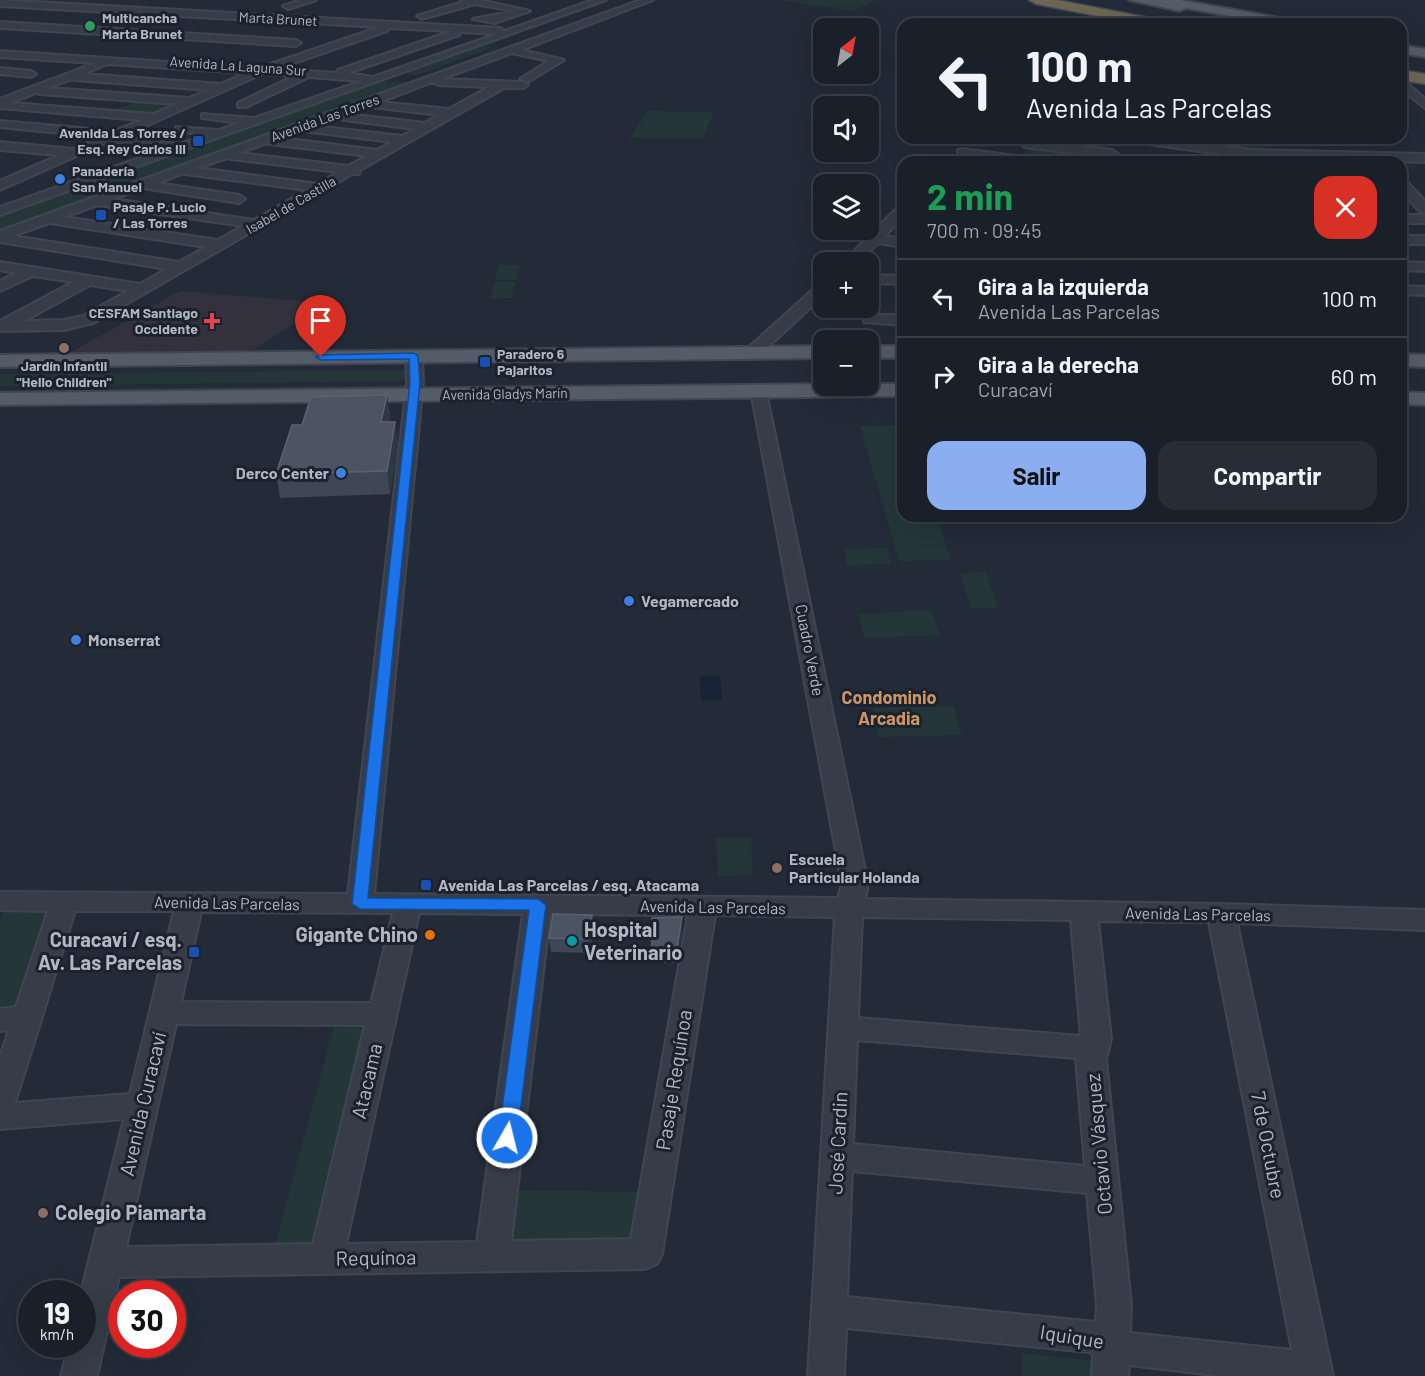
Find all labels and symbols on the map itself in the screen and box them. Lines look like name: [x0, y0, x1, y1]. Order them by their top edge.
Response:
street label: Marta Brunet: [238, 8, 318, 29]
place label: Multicancha Marta Brunet: [102, 9, 182, 42]
north arrow: [813, 18, 879, 84]
marker: Multicancha Marta Brunet: [83, 19, 97, 33]
street label: Avenida La Laguna Sur: [169, 52, 307, 79]
street label: Avenida Las Torres: [268, 90, 382, 145]
place label: Avenida Las Torres / Esq. Rey Carlos III: [59, 124, 186, 157]
marker: Avenida Las Torres / Esq. Rey Carlos III: [191, 134, 205, 148]
place label: Panadería San Manuel: [72, 162, 142, 195]
marker: Panadería San Manuel: [53, 172, 67, 186]
street label: Isabel de Castilla: [243, 172, 339, 237]
place label: Pasaje P. Lucio / Las Torres: [113, 198, 207, 231]
marker: Pasaje P. Lucio / Las Torres: [94, 208, 108, 222]
pin: [295, 295, 346, 357]
place label: CESFAM Santiago Occidente: [89, 304, 198, 337]
marker: CESFAM Santiago Occidente: [203, 312, 221, 330]
marker: Jardín Infantil "Hello Children": [57, 341, 71, 355]
place label: Paradero 6 Pajaritos: [497, 345, 565, 378]
marker: Paradero 6 Pajaritos: [478, 355, 492, 369]
place label: Jardín Infantil "Hello Children": [17, 357, 111, 390]
street label: Avenida Gladys Marín: [442, 384, 568, 403]
place label: Derco Center: [236, 463, 329, 482]
marker: Derco Center: [334, 466, 348, 480]
place label: Vegamercado: [641, 591, 739, 610]
marker: Vegamercado: [622, 594, 636, 608]
street label: Cuadro Verde: [792, 602, 829, 697]
place label: Monserrat: [88, 630, 160, 649]
marker: Monserrat: [69, 633, 83, 647]
district label: Condominio Arcadia: [841, 686, 937, 729]
place label: Escuela Particular Holanda: [789, 849, 920, 886]
marker: Escuela Particular Holanda: [770, 861, 784, 875]
place label: Avenida Las Parcelas / esq. Atacama: [438, 875, 699, 894]
marker: Avenida Las Parcelas / esq. Atacama: [419, 878, 433, 892]
street label: Avenida Las Parcelas: [154, 892, 300, 913]
street label: Avenida Las Parcelas: [640, 896, 786, 917]
street label: Avenida Las Parcelas: [1125, 903, 1271, 924]
place label: Hospital Veterinario: [584, 917, 682, 964]
place label: Gigante Chino: [295, 922, 418, 946]
place label: Curacaví / esq. Av. Las Parcelas: [38, 927, 182, 974]
marker: Gigante Chino: [423, 928, 437, 942]
marker: Hospital Veterinario: [565, 934, 579, 948]
marker: Curacaví / esq. Av. Las Parcelas: [187, 945, 201, 959]
street label: Pasaje Requínoa: [650, 1008, 696, 1152]
street label: Avenida Curacaví: [114, 1029, 170, 1178]
street label: Atacama: [346, 1041, 386, 1121]
street label: Octavio Vásquez: [1080, 1072, 1116, 1216]
street label: 7 de Octubre: [1247, 1089, 1291, 1200]
street label: José Cardin: [822, 1091, 852, 1195]
position arrow: [475, 1106, 539, 1170]
place label: Colegio Piamarta: [55, 1200, 206, 1224]
marker: Colegio Piamarta: [36, 1206, 50, 1220]
street label: Requínoa: [335, 1244, 416, 1270]
speed limit sign: 30: [108, 1280, 186, 1358]
street label: Iquique: [1038, 1319, 1106, 1353]

